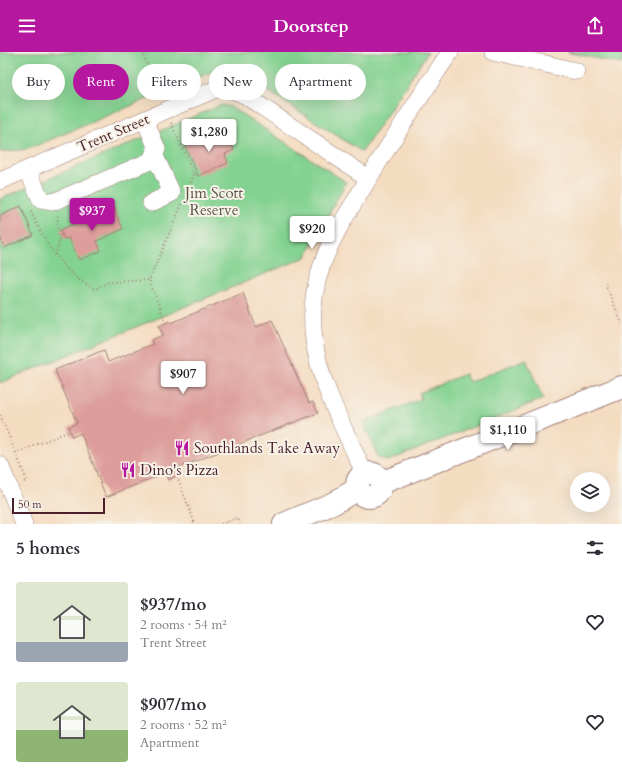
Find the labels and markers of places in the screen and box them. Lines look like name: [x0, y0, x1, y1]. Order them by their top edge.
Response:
pin: $1,280: [176, 119, 242, 153]
pin: $937: [68, 198, 116, 232]
pin: $920: [288, 216, 336, 250]
pin: $907: [159, 361, 207, 395]
pin: $1,110: [475, 417, 541, 451]
place label: Southlands Take Away: [194, 438, 340, 458]
restaurant icon: Southlands Take Away: [173, 439, 191, 457]
place label: Dino's Pizza: [140, 460, 219, 480]
restaurant icon: Dino's Pizza: [119, 461, 137, 479]

